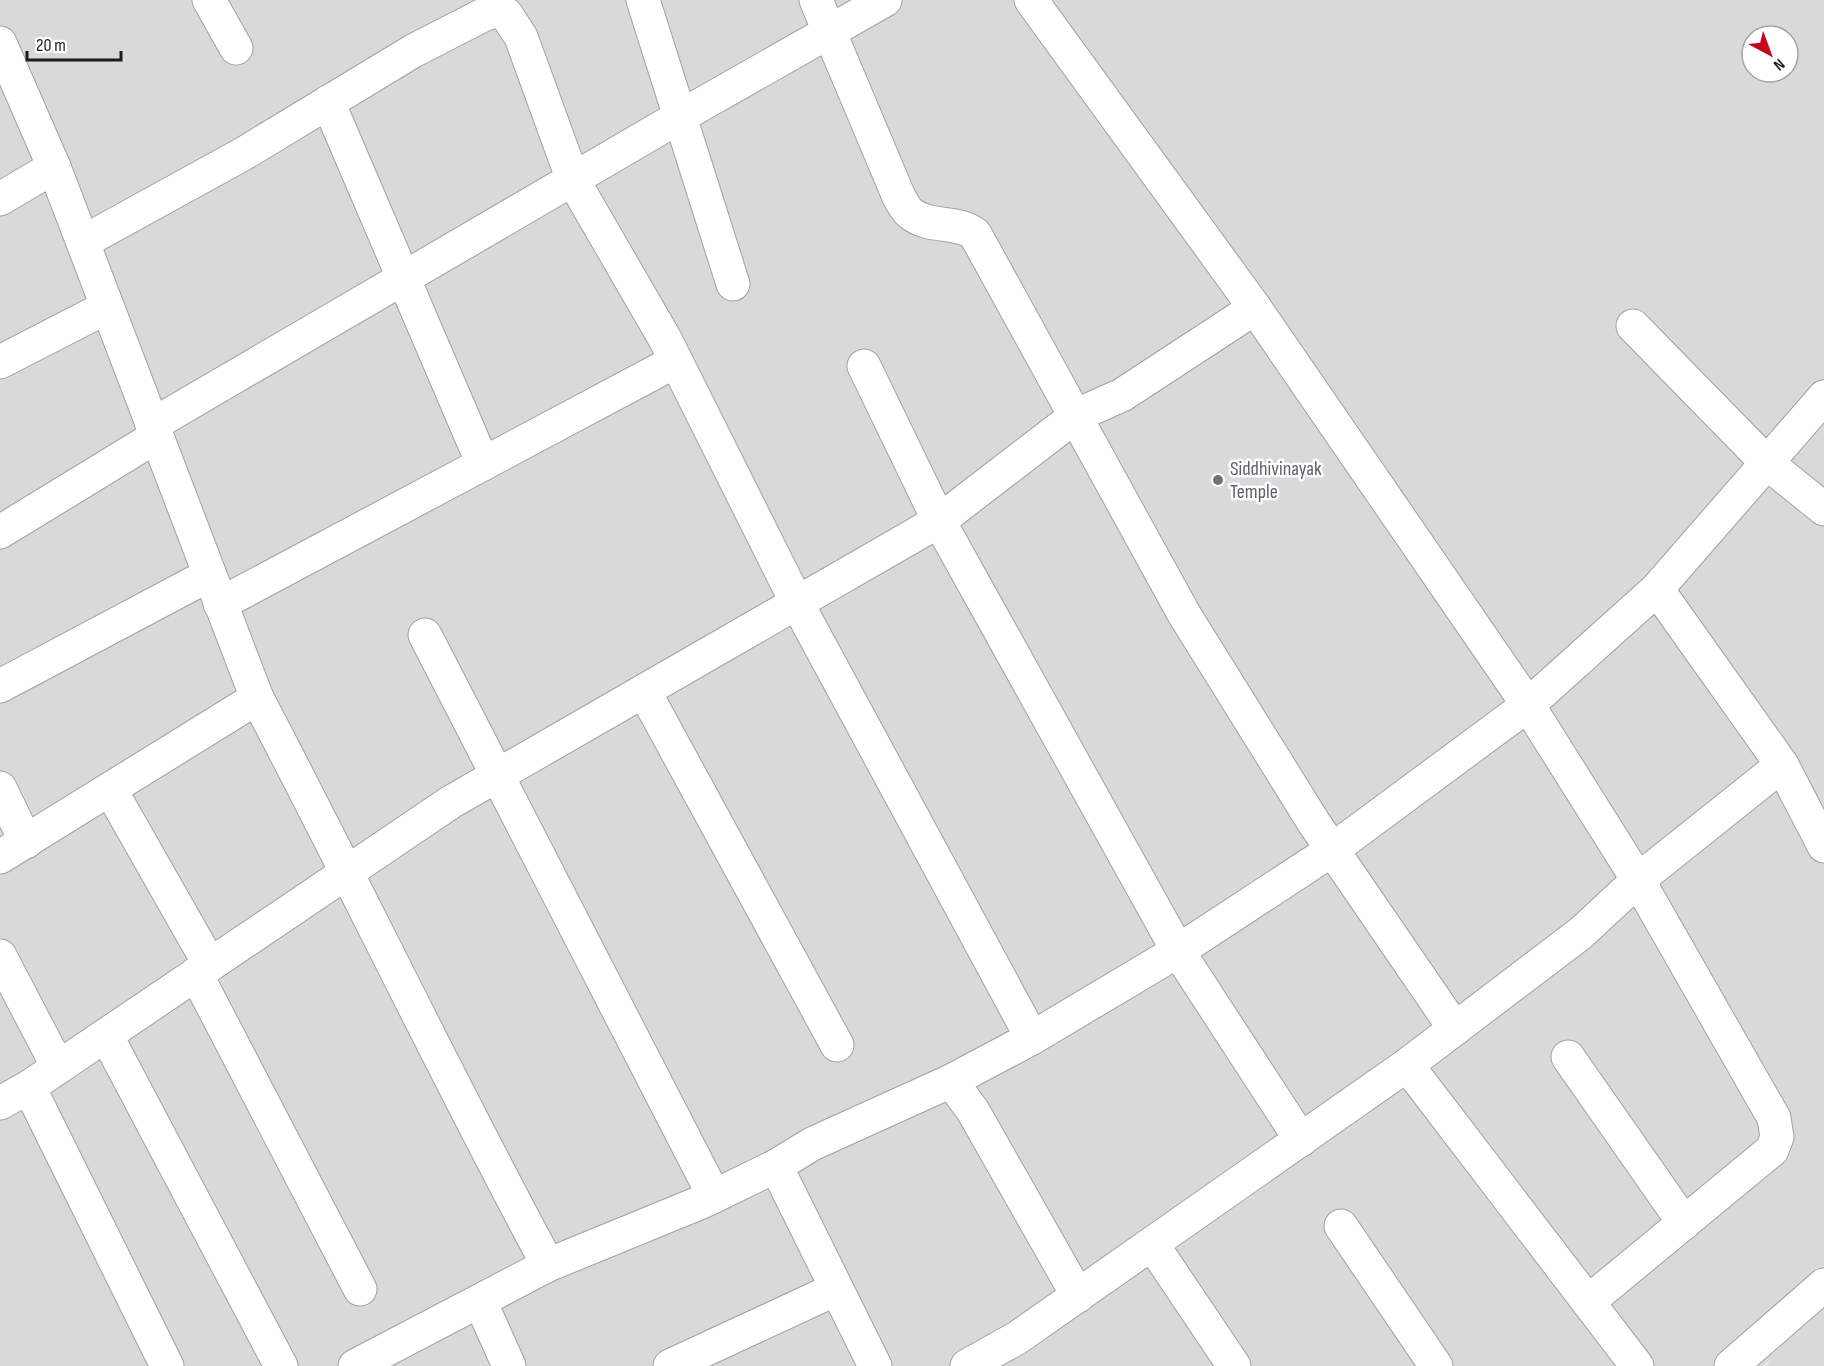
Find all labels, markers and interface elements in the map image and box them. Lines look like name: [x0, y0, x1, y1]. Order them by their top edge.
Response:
scale bar: [27, 24, 122, 62]
north arrow: [1740, 24, 1800, 84]
text: 20 m: [36, 35, 66, 56]
text: N: [1769, 54, 1788, 74]
place label: Siddhivinayak Temple: [1230, 457, 1322, 504]
marker: Siddhivinayak Temple: [1211, 473, 1225, 487]

